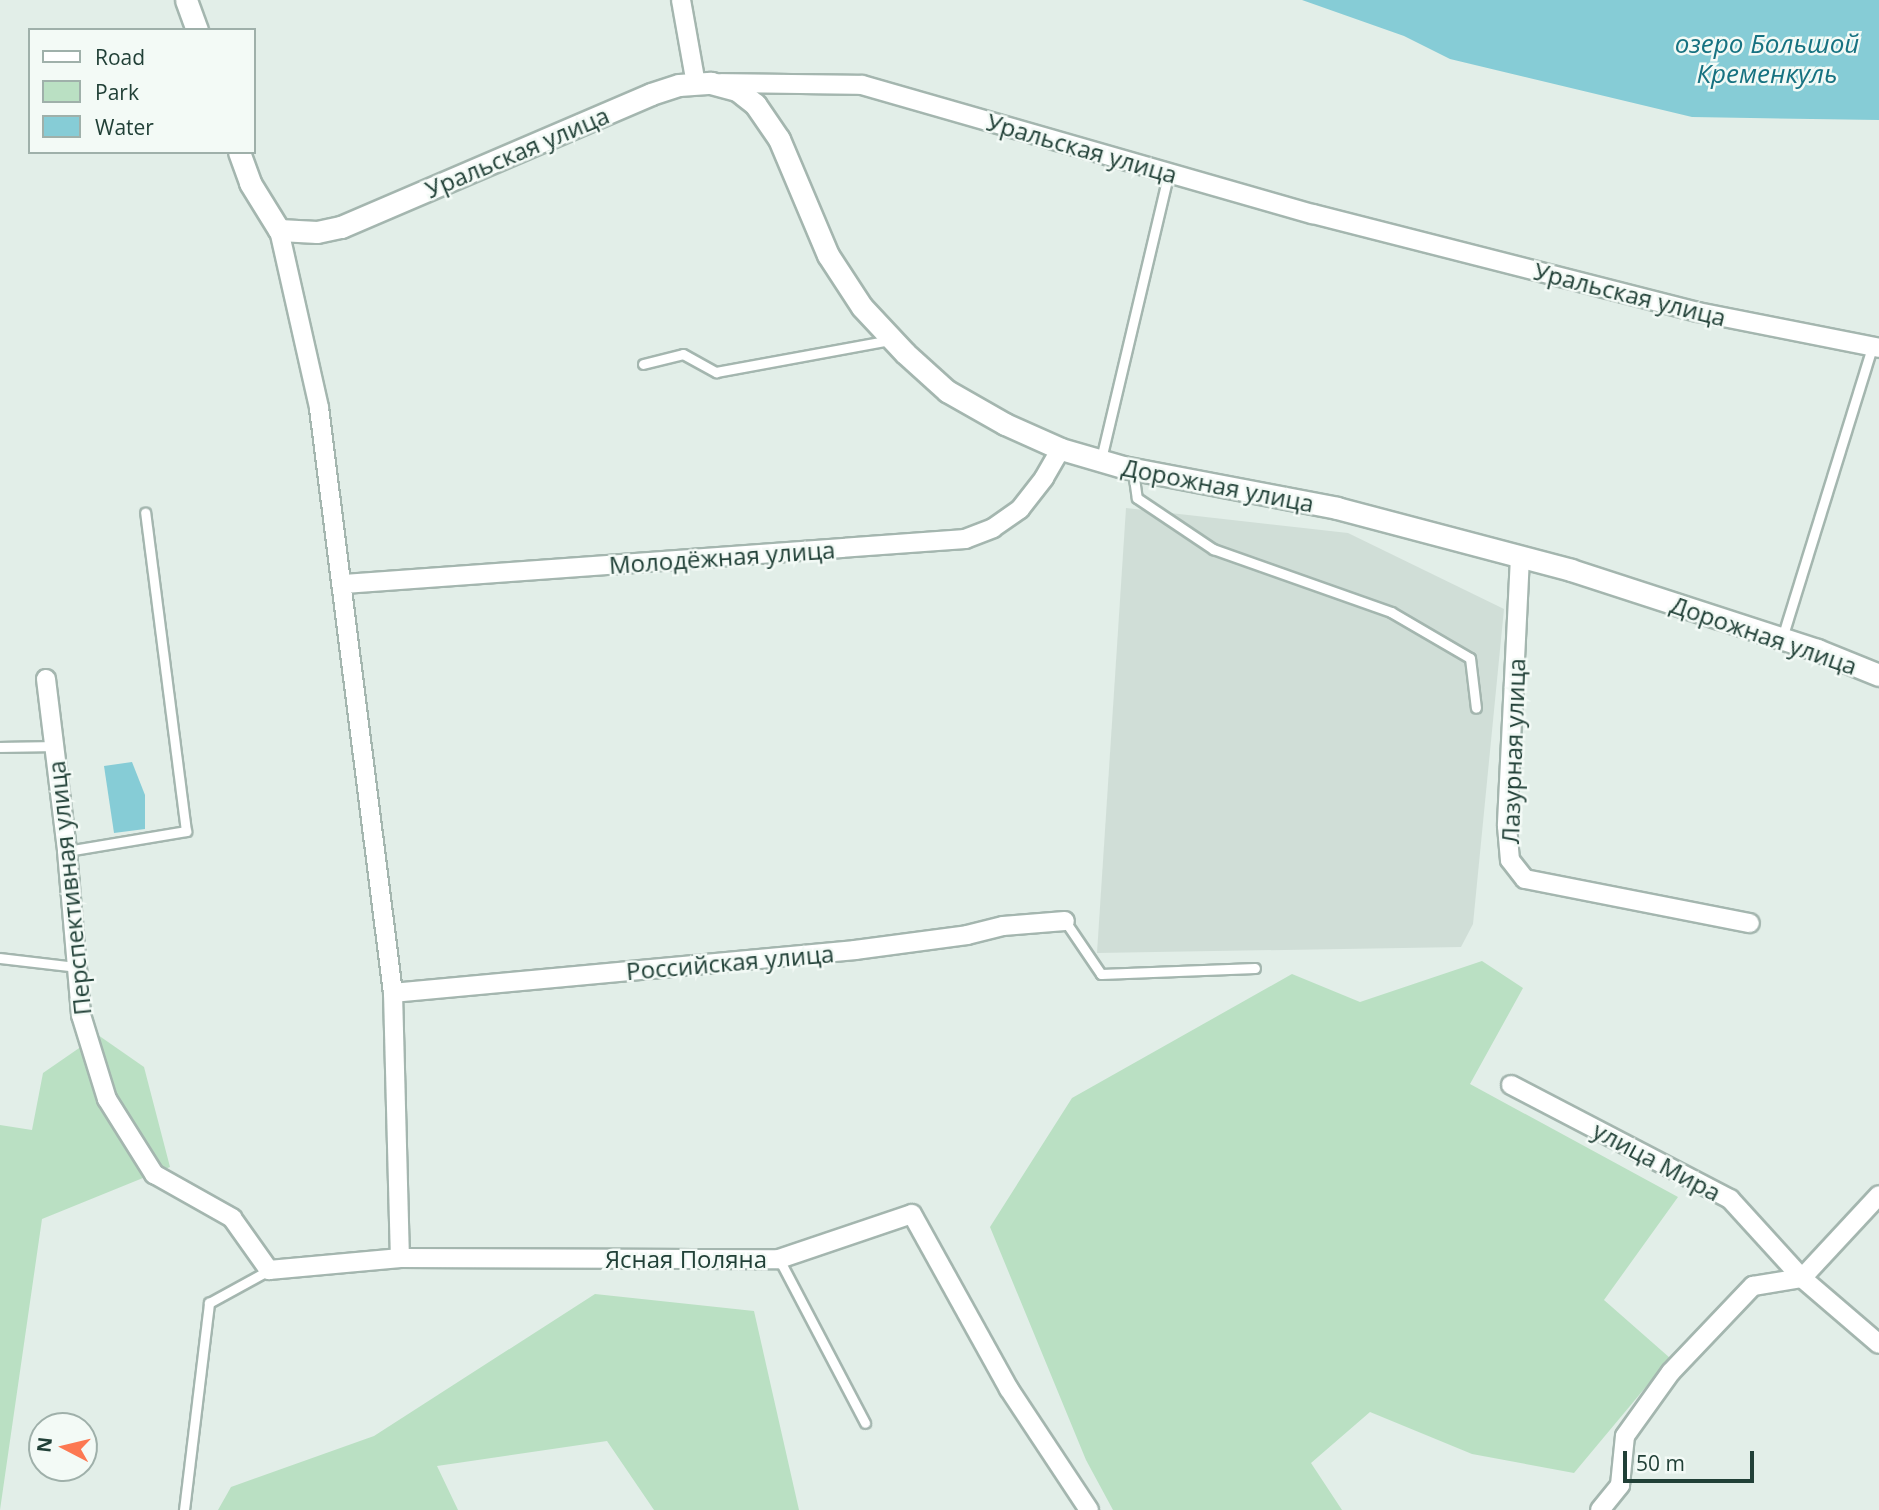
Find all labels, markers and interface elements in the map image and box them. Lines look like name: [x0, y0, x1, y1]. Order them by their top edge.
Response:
legend: [28, 28, 256, 154]
water label: озеро Большой Кременкуль: [1675, 28, 1859, 90]
text: Road: [95, 43, 145, 71]
text: Park: [95, 78, 139, 106]
street label: Уральская улица: [421, 100, 613, 204]
street label: Уральская улица: [983, 107, 1181, 189]
text: Water: [95, 113, 154, 141]
street label: Уральская улица: [1531, 256, 1729, 332]
street label: Дорожная улица: [1120, 452, 1316, 518]
street label: Молодёжная улица: [608, 535, 836, 579]
street label: Дорожная улица: [1667, 590, 1861, 680]
street label: Лазурная улица: [1495, 658, 1531, 844]
street label: Перспективная улица: [41, 759, 97, 1017]
street label: Российская улица: [625, 939, 835, 985]
street label: улица Мира: [1588, 1115, 1726, 1207]
street label: Ясная Поляна: [605, 1245, 767, 1273]
north arrow: [28, 1412, 98, 1482]
text: N: [30, 1435, 58, 1454]
scale bar: [1627, 1436, 1758, 1480]
text: 50 m: [1636, 1449, 1685, 1477]

